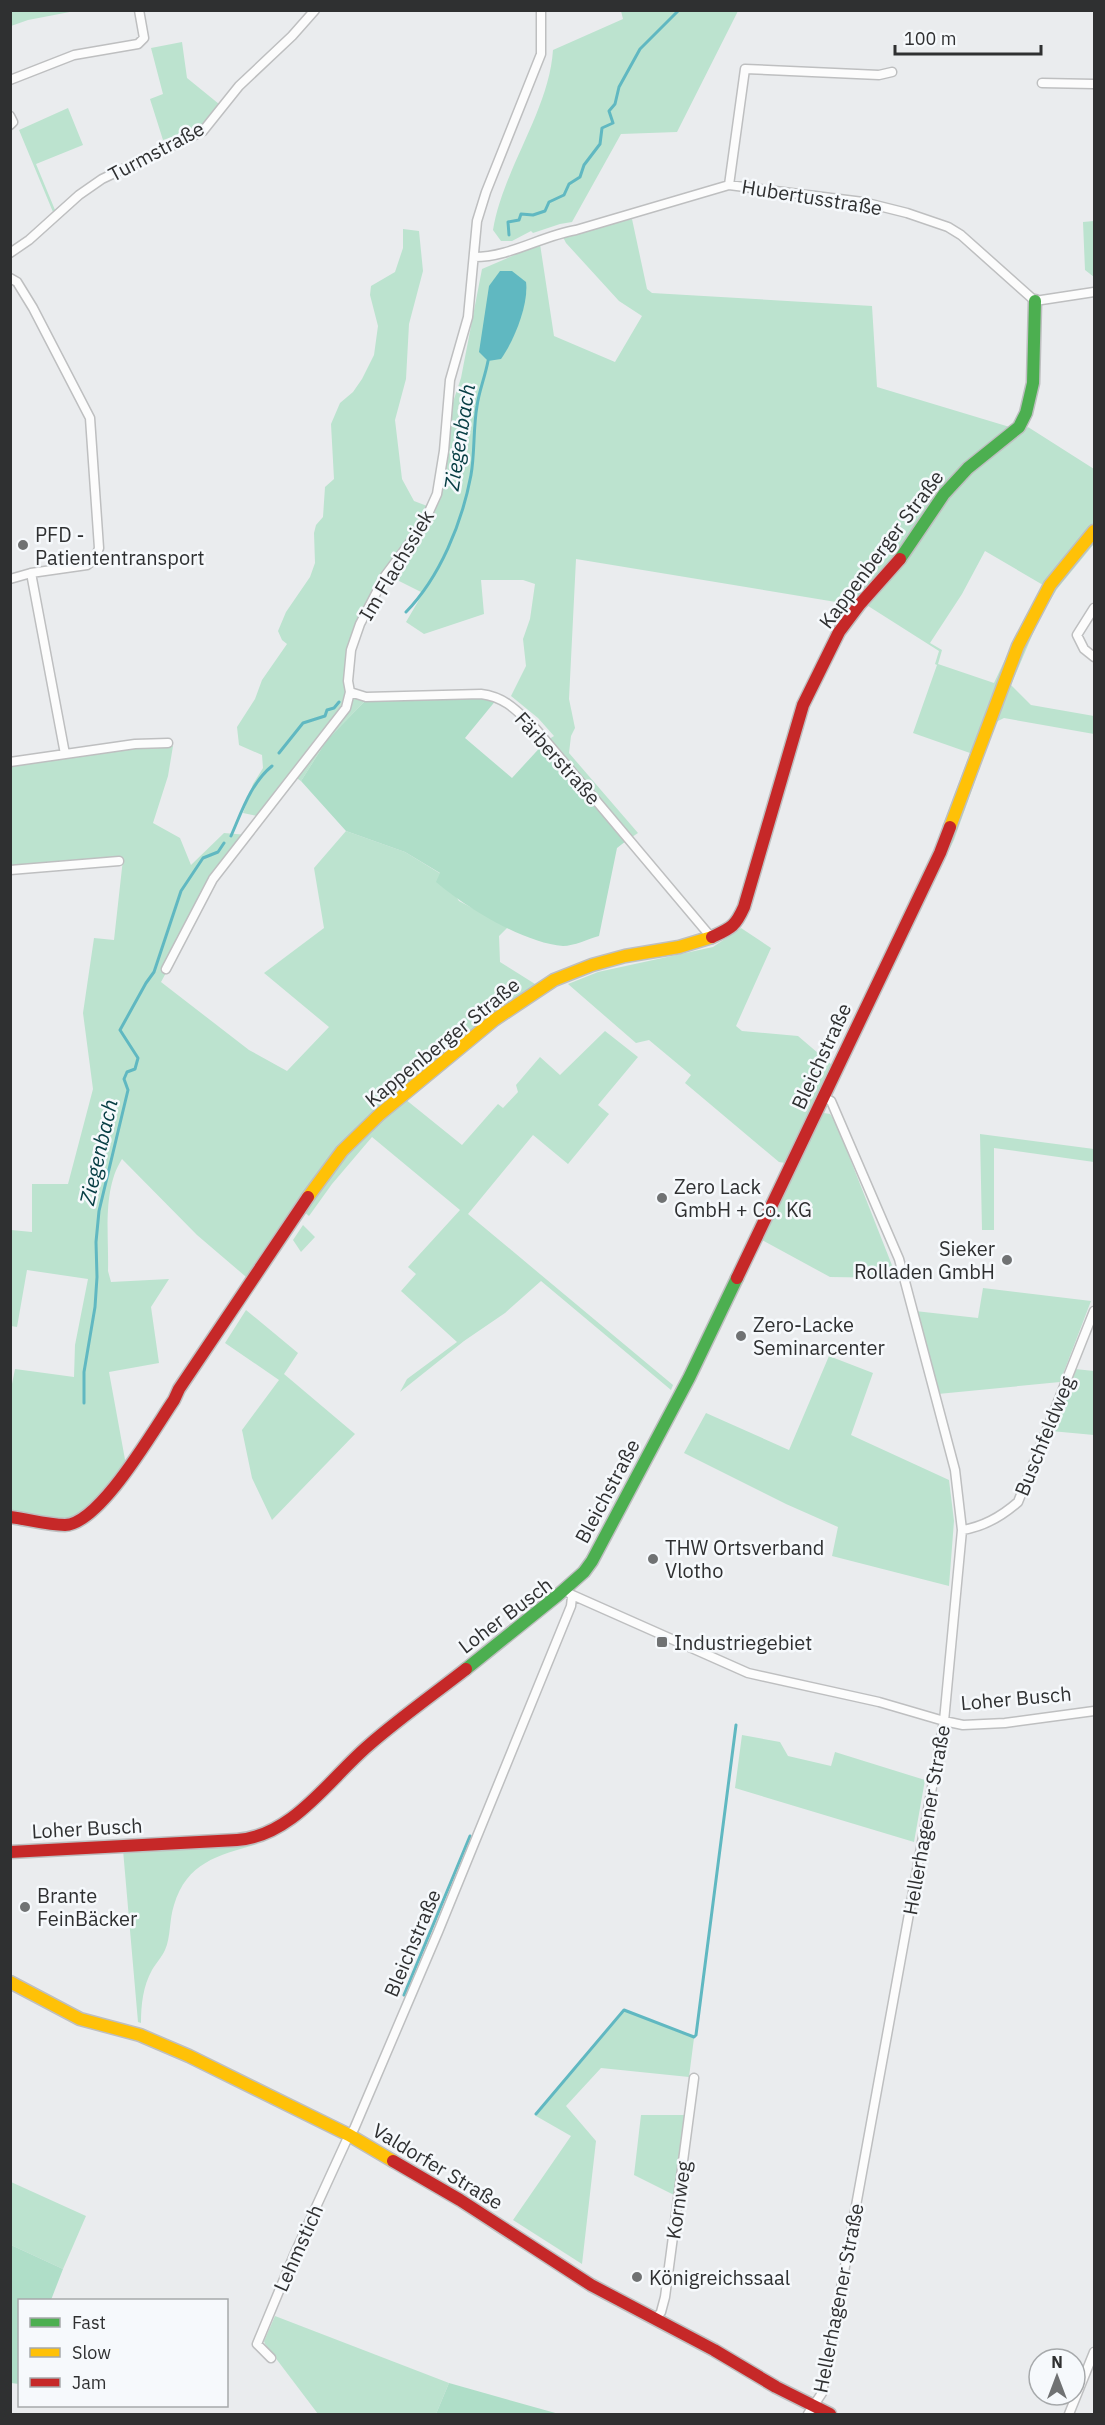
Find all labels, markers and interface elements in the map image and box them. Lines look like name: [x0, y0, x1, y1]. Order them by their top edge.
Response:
scale bar: [895, 18, 1040, 56]
text: 100 m: [904, 27, 956, 50]
street label: Turmstraße: [103, 114, 209, 188]
street label: Hubertusstraße: [740, 173, 884, 221]
water label: Ziegenbach: [437, 382, 481, 493]
street label: Kappenberger Straße: [812, 464, 950, 634]
street label: Im Flachssiek: [352, 504, 440, 625]
place label: PFD - Patiententransport: [35, 521, 205, 571]
marker: PFD - Patiententransport: [16, 538, 30, 552]
street label: Färberstraße: [509, 706, 607, 810]
street label: Kappenberger Straße: [359, 971, 525, 1113]
street label: Bleichstraße: [785, 999, 857, 1113]
water label: Ziegenbach: [72, 1096, 124, 1209]
place label: Zero Lack GmbH + Co. KG: [674, 1173, 812, 1223]
marker: Zero Lack GmbH + Co. KG: [655, 1191, 669, 1205]
place label: Sieker Rolladen GmbH: [854, 1235, 995, 1285]
marker: Sieker Rolladen GmbH: [1000, 1253, 1014, 1267]
place label: Zero-Lacke Seminarcenter: [753, 1311, 885, 1361]
marker: Zero-Lacke Seminarcenter: [734, 1329, 748, 1343]
street label: Buschfeldweg: [1008, 1372, 1080, 1500]
street label: Bleichstraße: [568, 1434, 646, 1548]
place label: THW Ortsverband Vlotho: [665, 1534, 824, 1584]
marker: THW Ortsverband Vlotho: [646, 1552, 660, 1566]
street label: Loher Busch: [453, 1571, 557, 1659]
place label: Industriegebiet: [674, 1629, 812, 1656]
marker: Industriegebiet: [655, 1635, 669, 1649]
street label: Loher Busch: [960, 1680, 1072, 1716]
street label: Hellerhagener Straße: [896, 1723, 956, 1917]
street label: Loher Busch: [31, 1812, 143, 1844]
place label: Brante FeinBäcker: [37, 1882, 137, 1932]
street label: Bleichstraße: [377, 1885, 447, 2001]
marker: Brante FeinBäcker: [18, 1900, 32, 1914]
street label: Valdorfer Straße: [368, 2116, 508, 2216]
street label: Kornweg: [659, 2159, 697, 2241]
street label: Lehmstich: [267, 2200, 329, 2296]
street label: Hellerhagener Straße: [806, 2201, 870, 2395]
place label: Königreichssaal: [649, 2264, 790, 2291]
marker: Königreichssaal: [630, 2270, 644, 2284]
legend: [18, 2299, 228, 2407]
text: Fast: [72, 2311, 106, 2334]
text: Slow: [72, 2341, 111, 2364]
north arrow: [1027, 2347, 1087, 2407]
text: N: [1051, 2352, 1063, 2372]
text: Jam: [72, 2371, 107, 2394]

